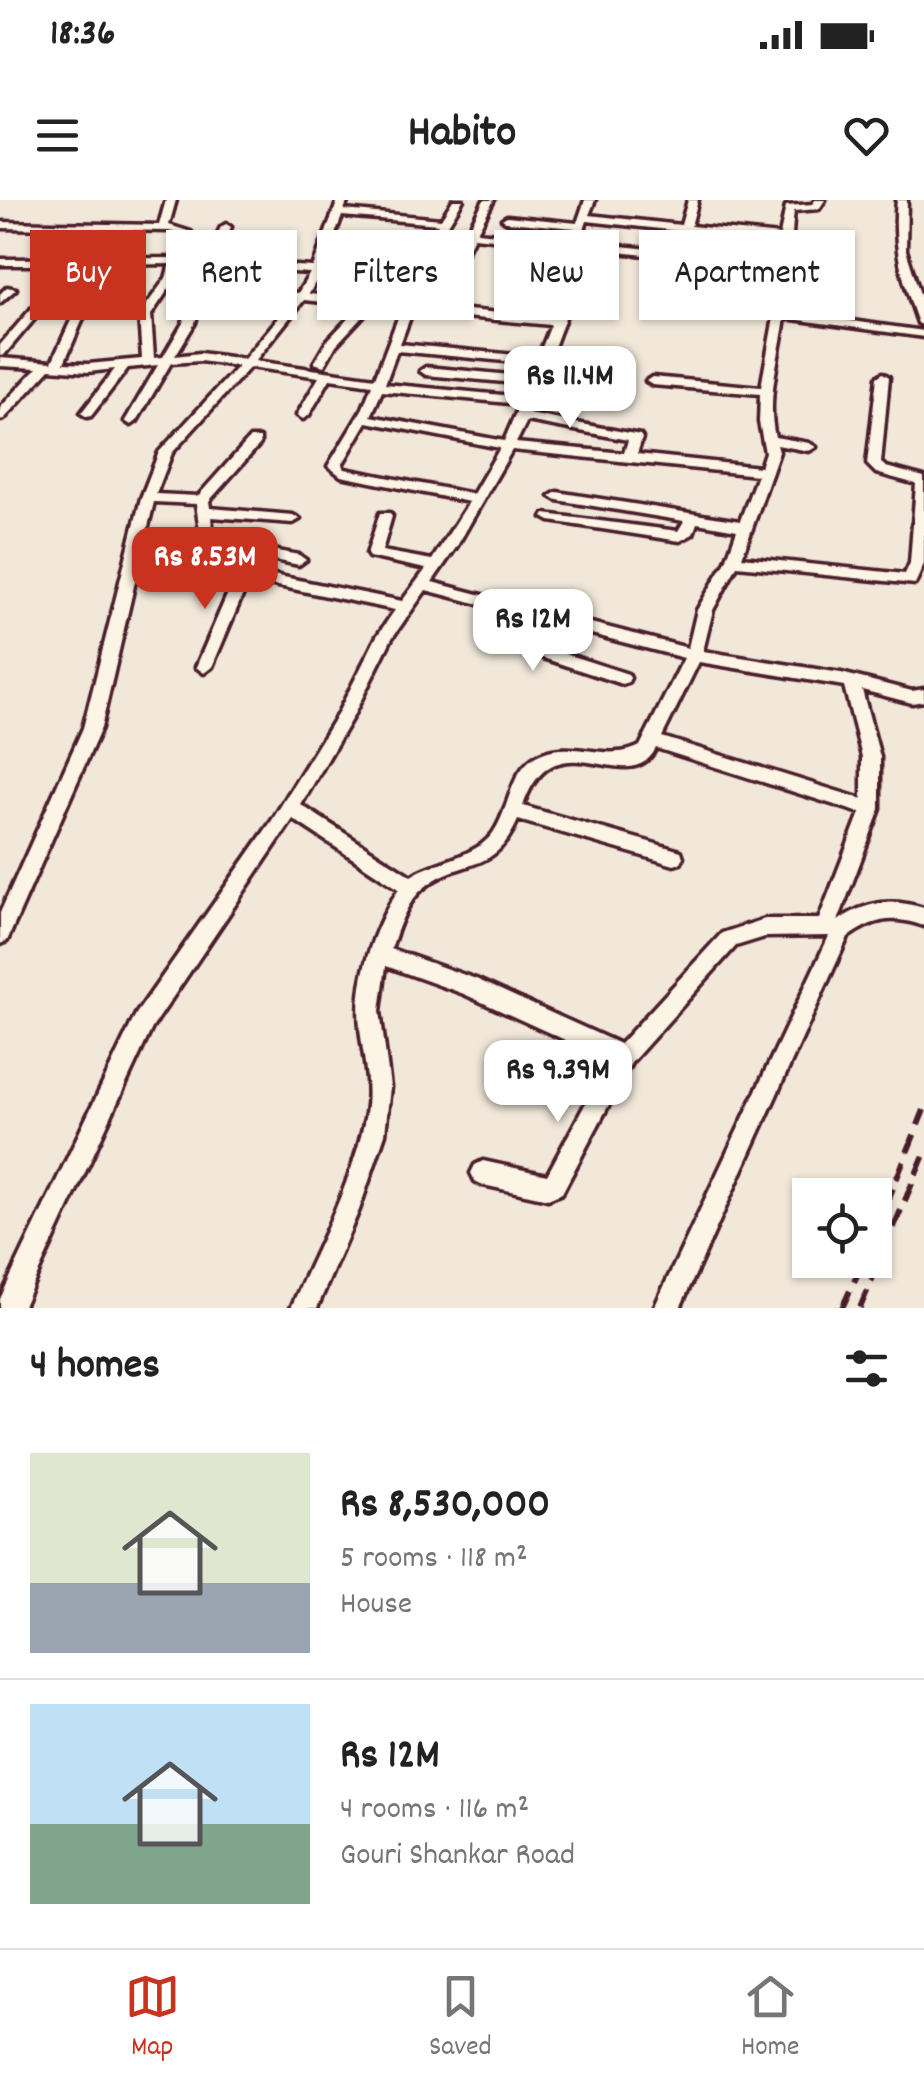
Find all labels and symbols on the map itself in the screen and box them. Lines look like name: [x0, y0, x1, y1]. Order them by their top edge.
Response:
pin: Rs 11.4M: [467, 346, 673, 431]
pin: Rs 8.53M: [102, 527, 308, 612]
pin: Rs 12M: [452, 589, 614, 674]
pin: Rs 9.39M: [455, 1040, 661, 1125]

